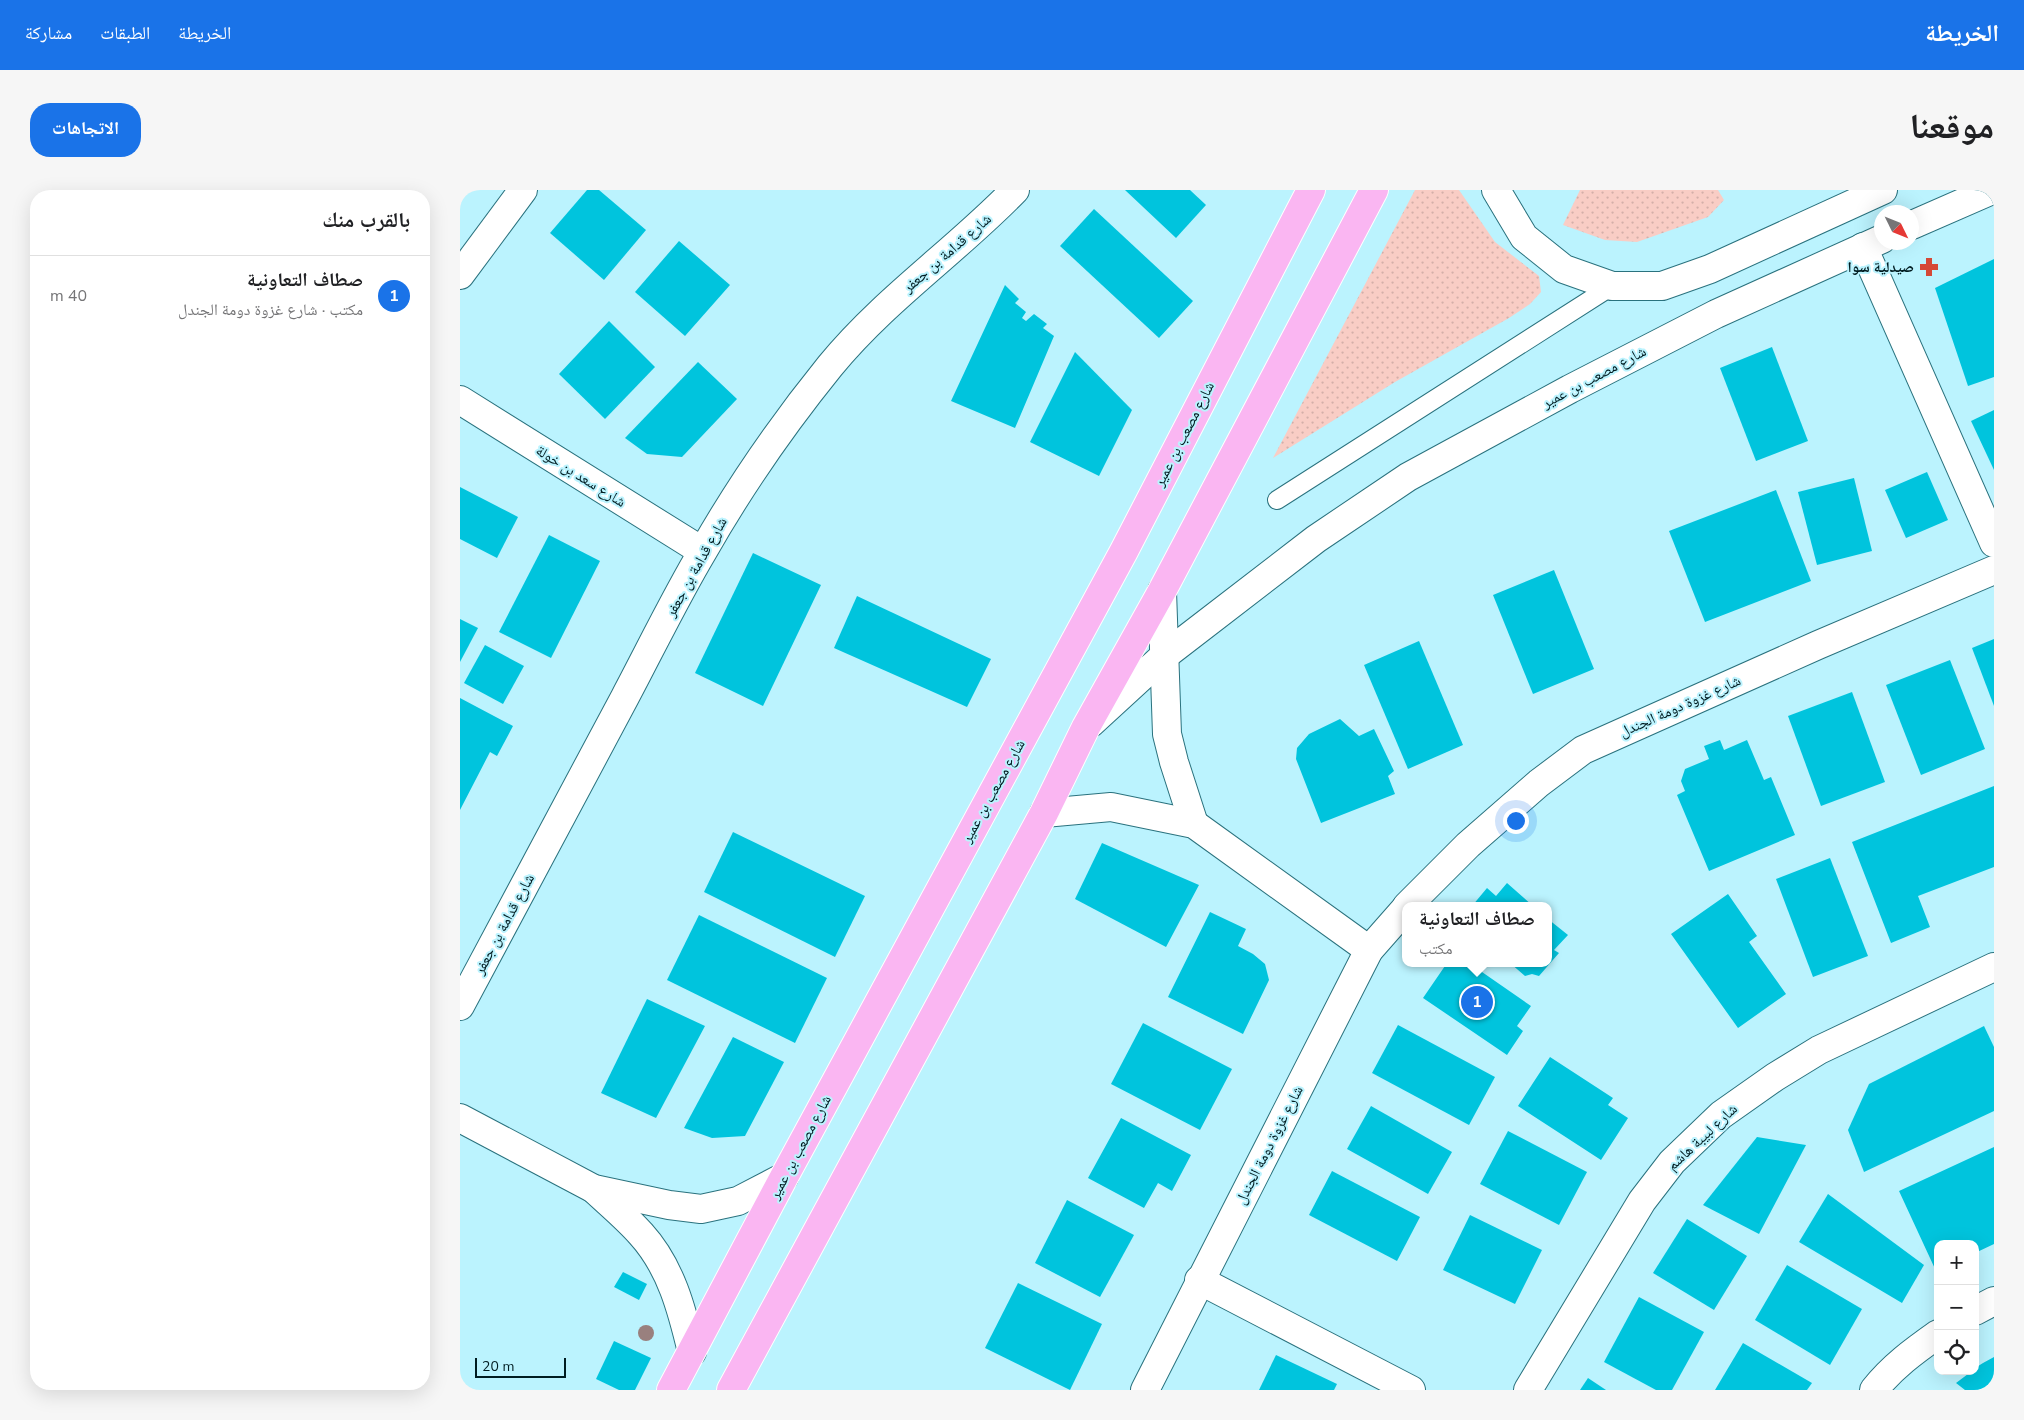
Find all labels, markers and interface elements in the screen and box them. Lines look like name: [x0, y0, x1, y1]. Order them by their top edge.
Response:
text: الخريطة: [1925, 17, 1999, 49]
text: مشاركة: [25, 21, 72, 45]
text: الطبقات: [100, 21, 150, 45]
text: الخريطة: [178, 21, 231, 45]
button: الاتجاهات: [30, 103, 141, 157]
text: موقعنا: [1909, 103, 1994, 150]
north arrow: [1874, 205, 1919, 250]
text: بالقرب منك: [322, 206, 410, 234]
street label: شارع قدامة بن جعفر: [898, 209, 996, 298]
pharmacy icon: صيدلية سوا: [1918, 256, 1940, 278]
place label: صيدلية سوا: [1848, 257, 1914, 277]
text: صطاف التعاونية: [247, 267, 363, 293]
text: 40 m: [50, 285, 87, 307]
text: 1: [389, 285, 399, 307]
text: مكتب · شارع غزوة دومة الجندل: [178, 299, 363, 321]
street label: شارع مصعب بن عمير: [1538, 341, 1650, 413]
street label: شارع مصعب بن عمير: [1148, 378, 1219, 491]
street label: شارع سعد بن خولة: [532, 440, 630, 512]
street label: شارع قدامة بن جعفر: [660, 513, 732, 621]
street label: شارع غزوة دومة الجندل: [1616, 670, 1744, 742]
street label: شارع مصعب بن عمير: [956, 736, 1030, 847]
your location: [1503, 808, 1529, 834]
street label: شارع قدامة بن جعفر: [469, 870, 539, 979]
popup: [1402, 902, 1552, 967]
text: صطاف التعاونية: [1419, 906, 1535, 932]
text: مكتب: [1419, 938, 1453, 960]
pin: 1: [1461, 983, 1493, 1021]
street label: شارع غزوة دومة الجندل: [1230, 1082, 1308, 1208]
street label: شارع مصعب بن عمير: [764, 1091, 836, 1203]
street label: شارع لبيبة هاشم: [1662, 1099, 1742, 1175]
map controls: [1934, 1240, 1979, 1375]
button: +: [1934, 1240, 1979, 1285]
button: −: [1934, 1285, 1979, 1330]
button: locate: [1934, 1330, 1979, 1375]
scale bar: [475, 1355, 566, 1378]
text: 20 m: [482, 1357, 514, 1376]

